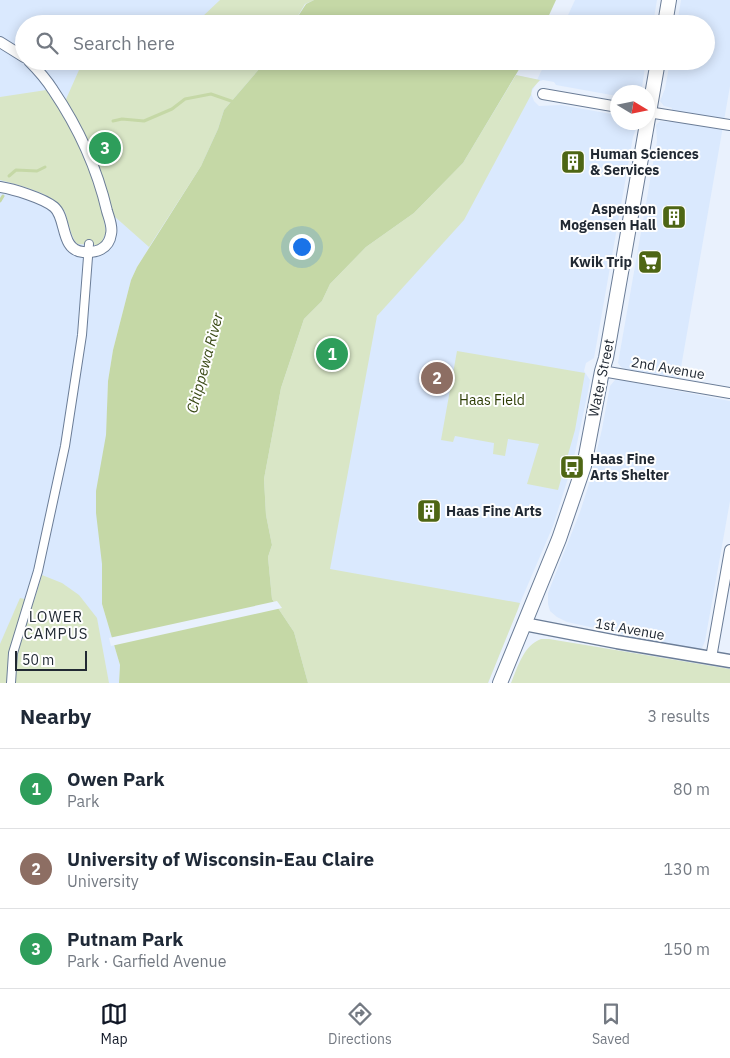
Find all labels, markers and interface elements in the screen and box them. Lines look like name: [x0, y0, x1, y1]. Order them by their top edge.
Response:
search box: [15, 15, 715, 70]
icon: search: [33, 29, 61, 57]
text: Search here: [73, 31, 175, 55]
north arrow: [610, 85, 655, 130]
pin: 3: [89, 129, 121, 167]
place label: Human Sciences & Services: [590, 145, 699, 179]
building icon: Human Sciences & Services: [560, 149, 586, 175]
place label: Aspenson Mogensen Hall: [560, 200, 656, 234]
building icon: Aspenson Mogensen Hall: [661, 204, 687, 230]
your location: [289, 234, 315, 260]
supermarket icon: Kwik Trip: [637, 249, 663, 275]
place label: Kwik Trip: [570, 253, 632, 271]
water label: Chippewa River: [182, 310, 227, 415]
pin: 1: [316, 335, 348, 373]
street label: Water Street: [584, 337, 618, 419]
street label: 2nd Avenue: [630, 353, 707, 383]
pin: 2: [421, 359, 453, 397]
park label: Haas Field: [459, 391, 525, 409]
place label: Haas Fine Arts Shelter: [590, 450, 669, 484]
bus stop icon: Haas Fine Arts Shelter: [559, 454, 585, 480]
building icon: Haas Fine Arts: [416, 498, 442, 524]
place label: Haas Fine Arts: [446, 502, 542, 520]
district label: LOWER CAMPUS: [23, 607, 89, 643]
street label: 1st Avenue: [594, 614, 666, 644]
scale bar: [15, 648, 88, 671]
text: 50 m: [22, 651, 54, 669]
text: Nearby: [20, 702, 91, 730]
text: 3 results: [647, 706, 710, 726]
text: Owen Park: [67, 767, 164, 791]
text: 1: [31, 779, 41, 799]
text: 80 m: [673, 779, 710, 799]
text: Park: [67, 791, 99, 811]
text: University of Wisconsin-Eau Claire: [67, 847, 374, 871]
text: 2: [31, 859, 41, 879]
text: 130 m: [663, 859, 710, 879]
text: University: [67, 871, 139, 891]
text: Putnam Park: [67, 927, 183, 951]
text: 3: [31, 939, 41, 959]
text: 150 m: [663, 939, 710, 959]
text: Park · Garfield Avenue: [67, 951, 226, 971]
tab: Map: [100, 1000, 128, 1048]
tab: Directions: [328, 1000, 392, 1048]
tab: Saved: [592, 1000, 630, 1048]

